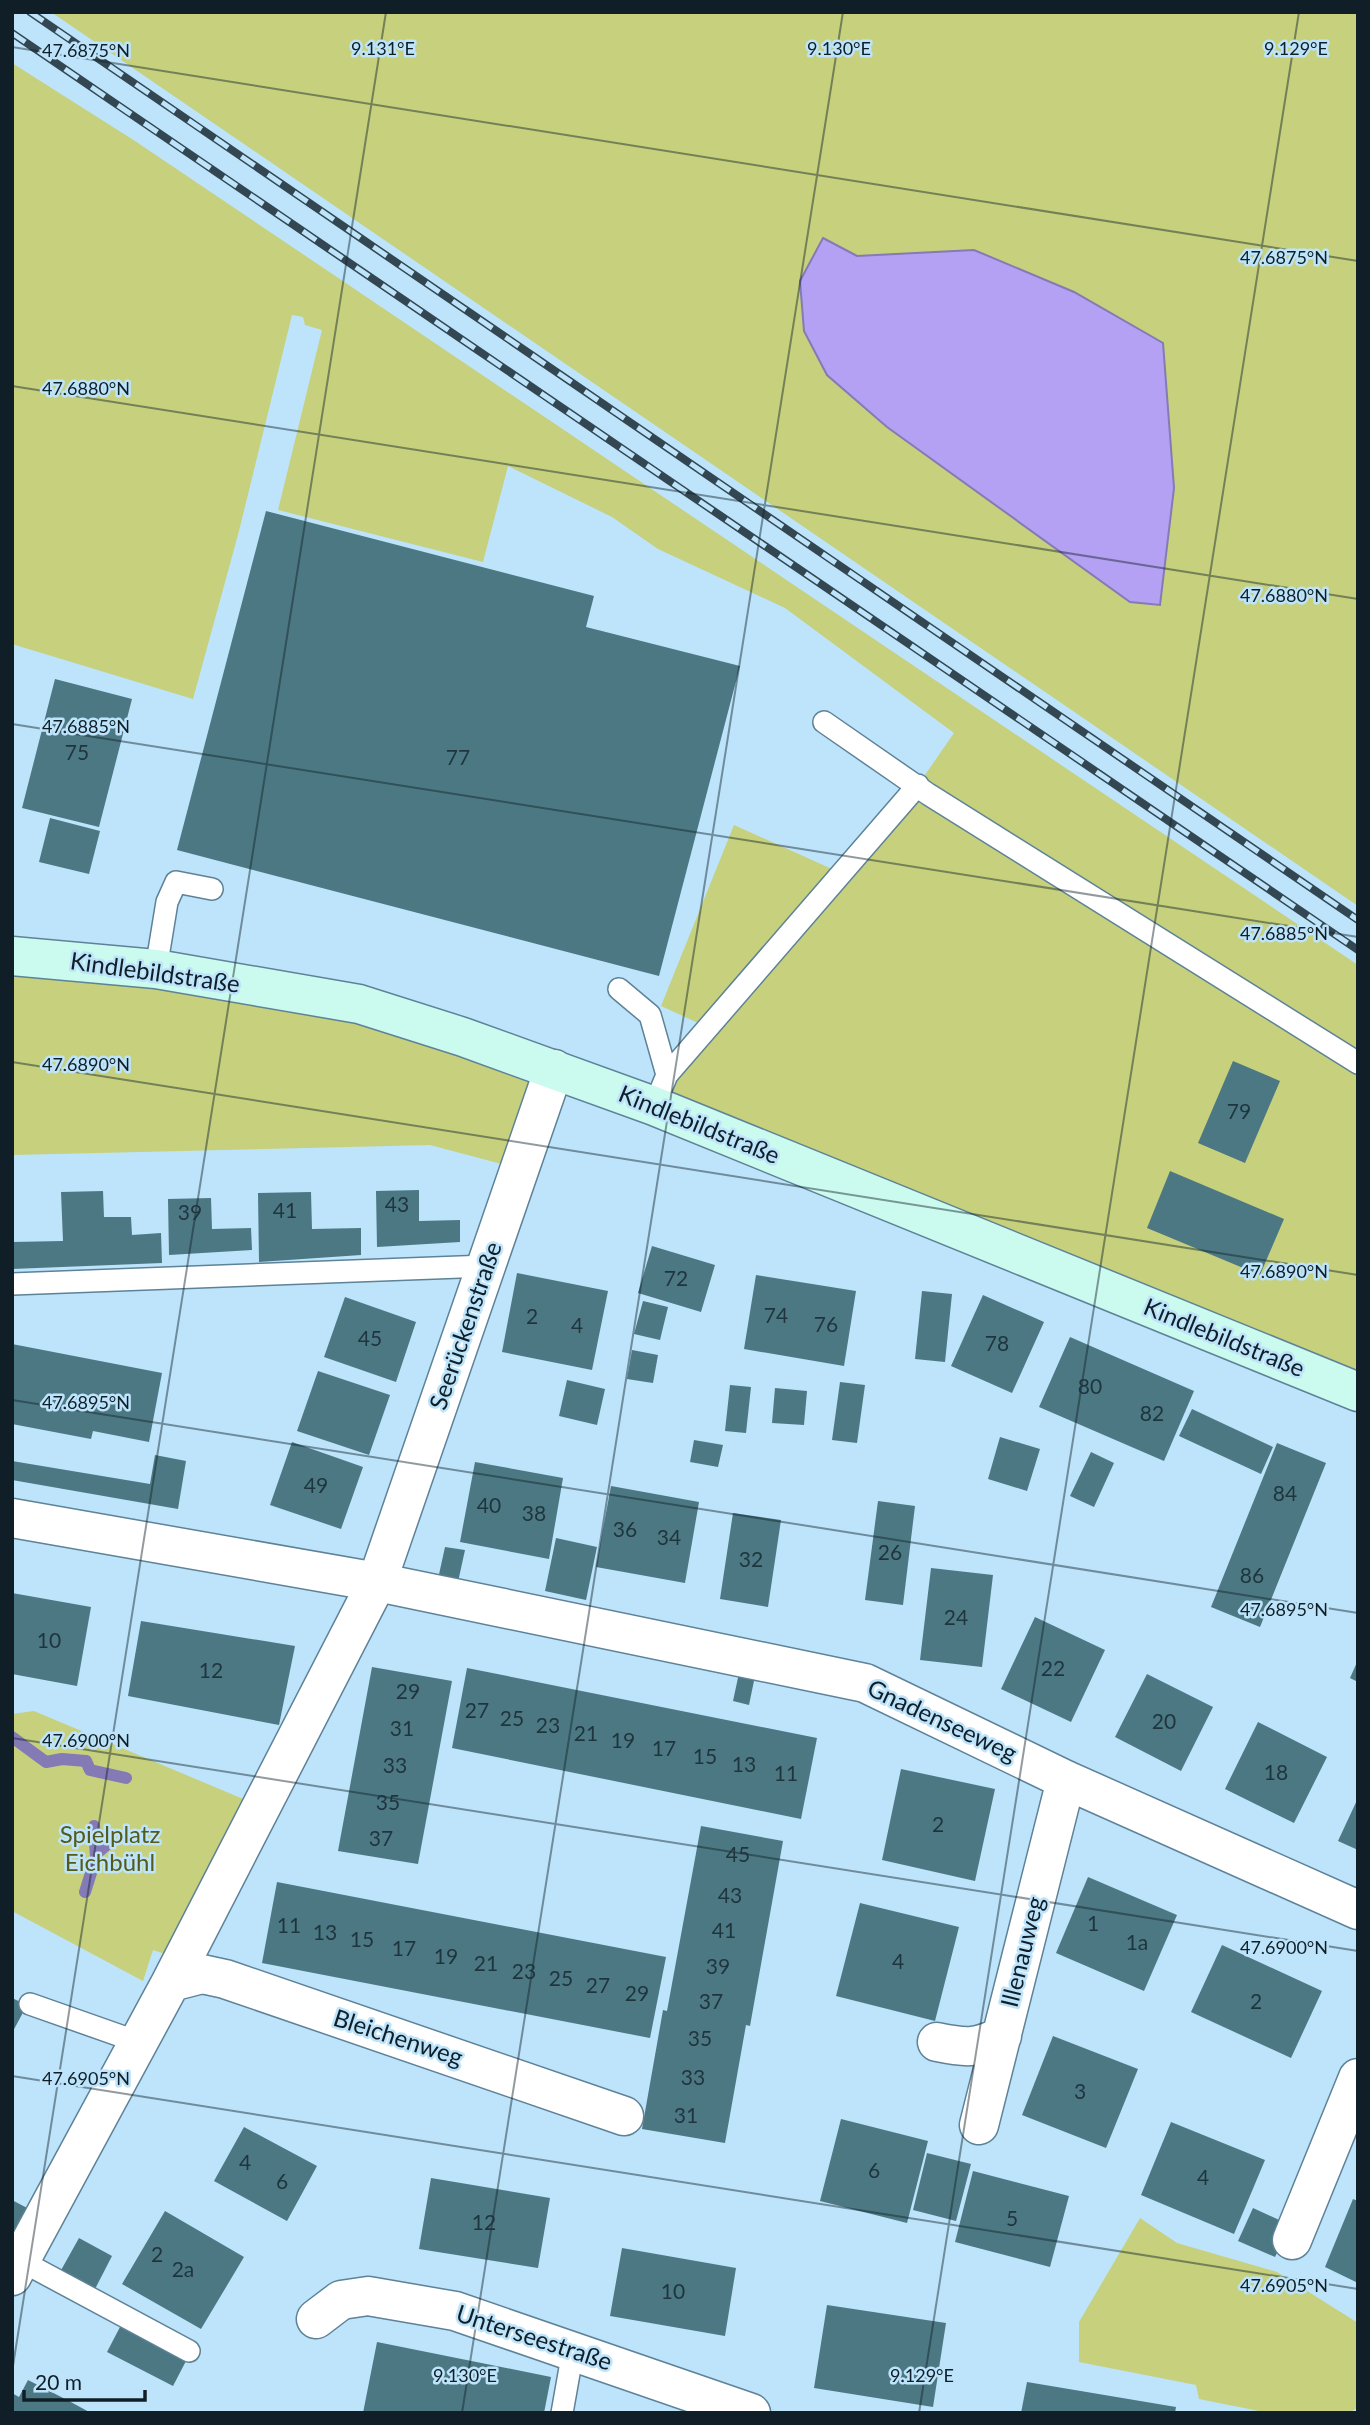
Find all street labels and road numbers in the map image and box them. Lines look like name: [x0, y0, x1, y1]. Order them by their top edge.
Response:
street label: Kindlebildstraße: [68, 945, 242, 998]
street label: Kindlebildstraße: [615, 1078, 784, 1169]
street label: Seerückenstraße: [422, 1238, 507, 1413]
street label: Kindlebildstraße: [1140, 1291, 1309, 1382]
street label: Gnadenseeweg: [863, 1672, 1022, 1767]
street label: Illenauweg: [994, 1893, 1049, 2010]
street label: Bleichenweg: [330, 2002, 467, 2071]
street label: Unterseestraße: [453, 2298, 616, 2375]

